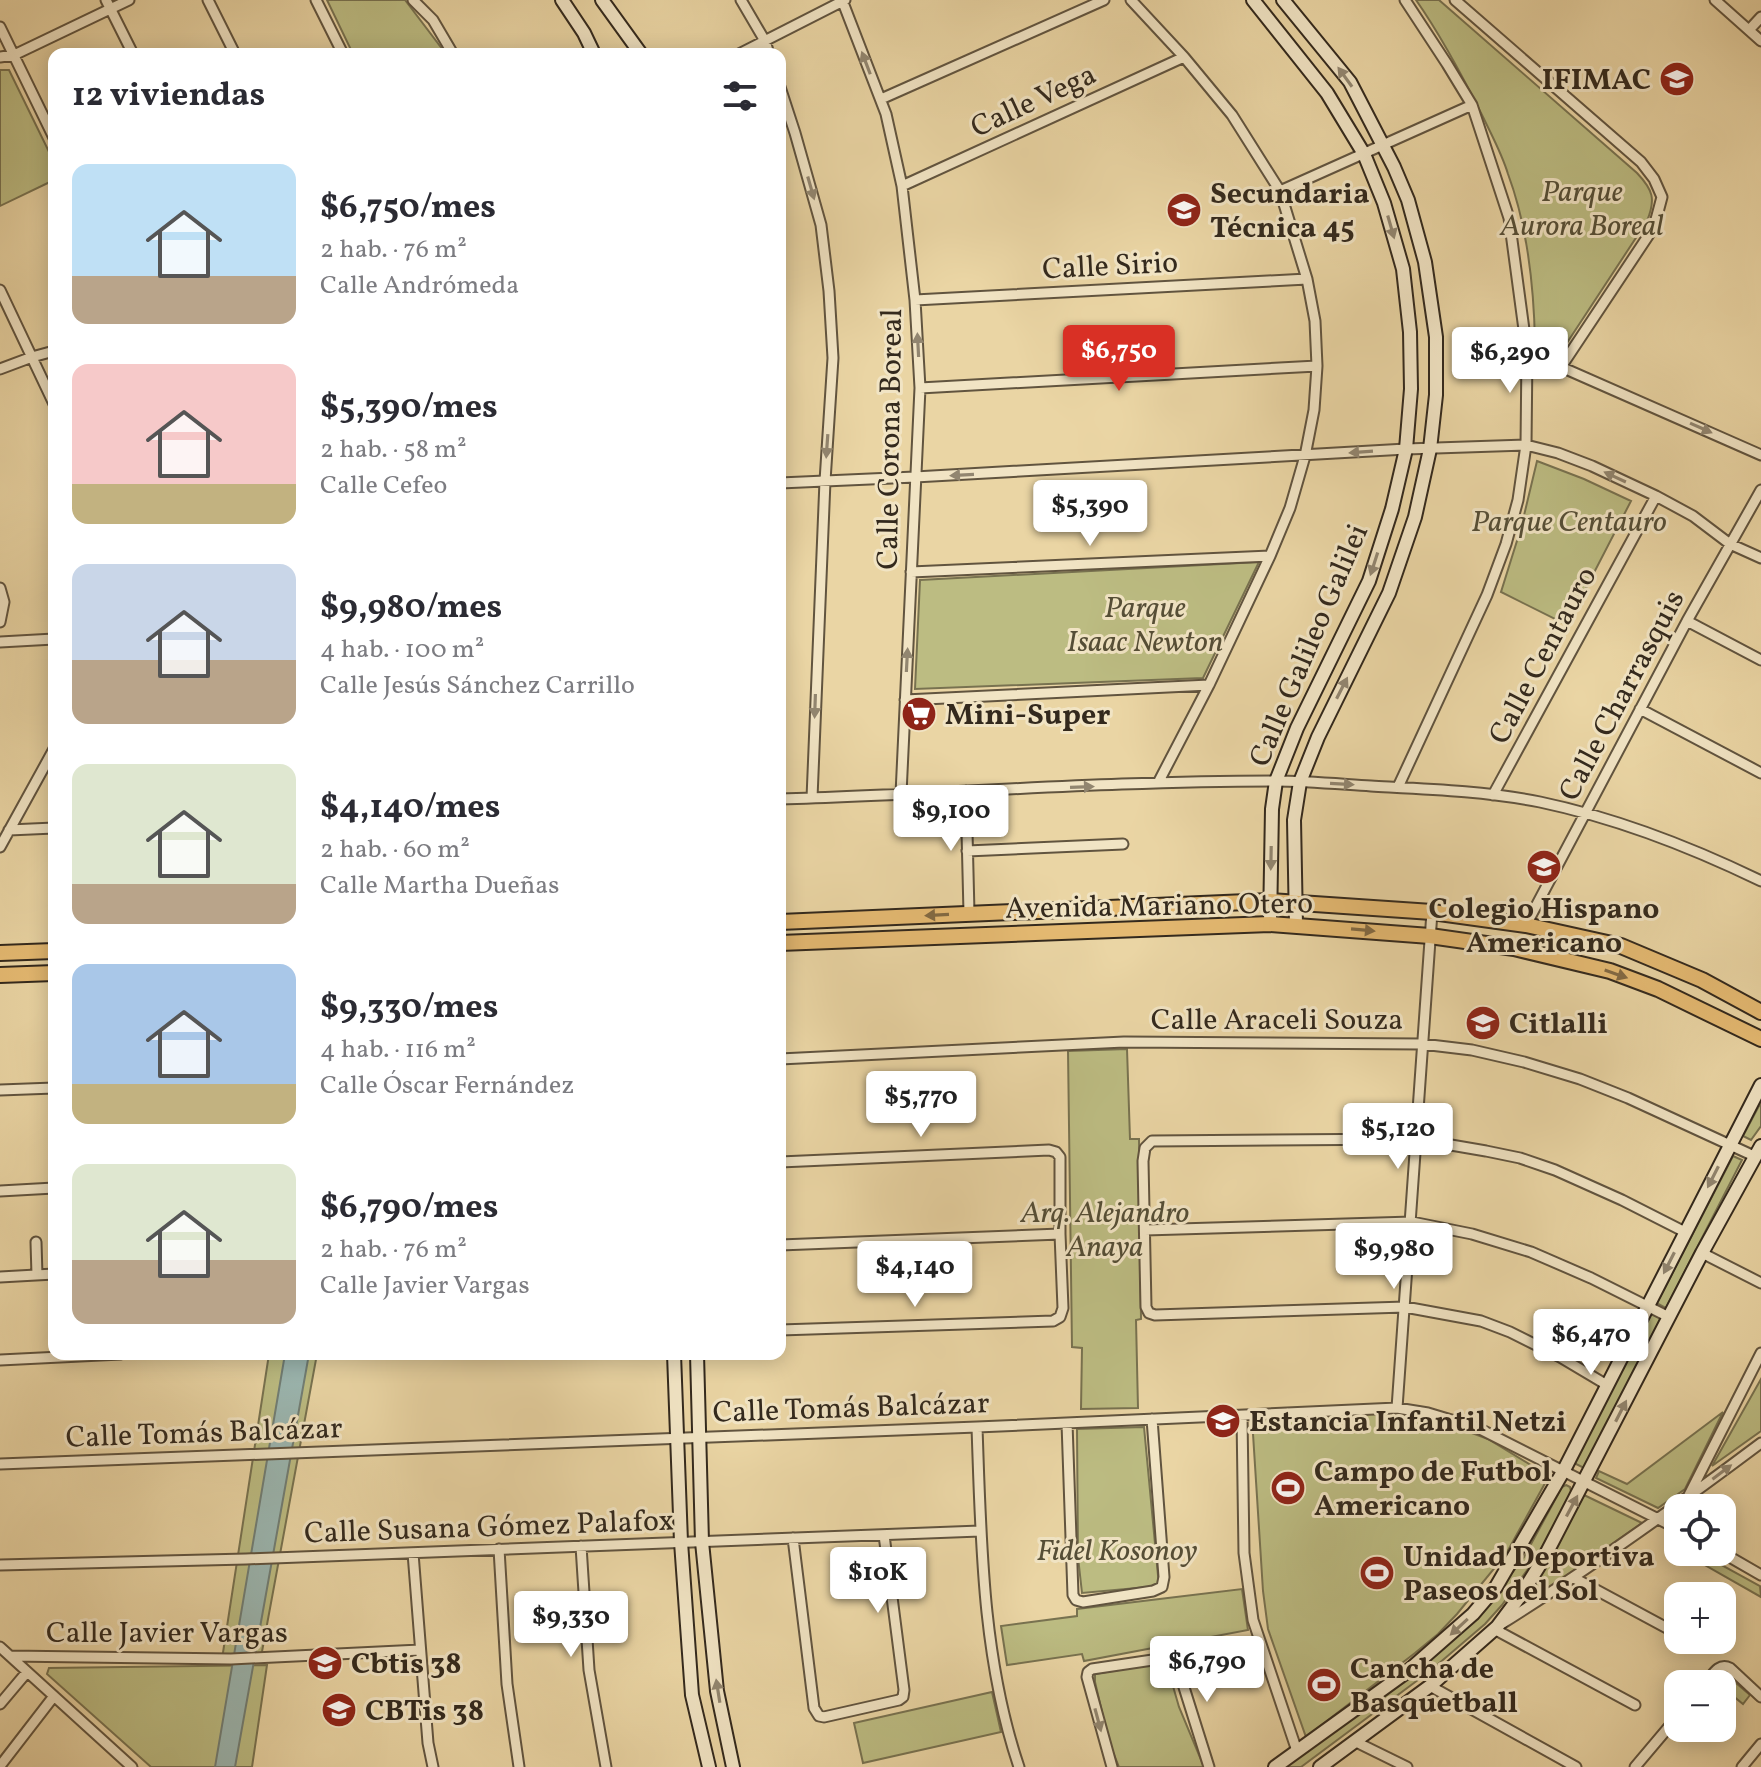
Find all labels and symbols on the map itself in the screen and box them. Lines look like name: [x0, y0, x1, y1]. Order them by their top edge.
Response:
one-way arrow: [859, 51, 872, 75]
street label: Calle Vega: [964, 54, 1103, 149]
place label: IFIMAC: [1542, 60, 1651, 102]
school or university icon: IFIMAC: [1658, 60, 1696, 98]
one-way arrow: [1338, 67, 1354, 87]
park label: Parque Aurora Boreal: [1499, 172, 1664, 248]
place label: Secundaria Técnica 45: [1210, 174, 1370, 250]
one-way arrow: [805, 177, 818, 201]
school or university icon: Secundaria Técnica 45: [1165, 191, 1203, 229]
one-way arrow: [1385, 215, 1398, 239]
street label: Calle Sirio: [1041, 242, 1179, 292]
street label: Calle Corona Boreal: [868, 308, 914, 570]
pin: $6,750: [1054, 325, 1184, 393]
pin: $6,290: [1445, 327, 1575, 395]
one-way arrow: [911, 332, 924, 357]
one-way arrow: [1689, 422, 1712, 435]
one-way arrow: [820, 434, 833, 459]
one-way arrow: [1348, 446, 1373, 459]
one-way arrow: [949, 469, 974, 482]
one-way arrow: [1603, 470, 1627, 484]
pin: $5,390: [1025, 480, 1155, 548]
park label: Parque Centauro: [1471, 502, 1667, 544]
street label: Calle Galileo Galilei: [1240, 518, 1380, 774]
one-way arrow: [1368, 552, 1380, 576]
street label: Calle Centauro: [1479, 560, 1608, 752]
street label: Calle Charrasquis: [1549, 583, 1696, 809]
park label: Parque Isaac Newton: [1067, 588, 1223, 664]
one-way arrow: [900, 647, 913, 672]
one-way arrow: [1335, 677, 1349, 700]
one-way arrow: [809, 694, 822, 719]
supermarket icon: Mini-Super: [900, 695, 938, 733]
place label: Mini-Super: [945, 695, 1111, 737]
one-way arrow: [1330, 778, 1355, 791]
one-way arrow: [1070, 780, 1095, 793]
pin: $9,100: [886, 785, 1016, 853]
one-way arrow: [1264, 846, 1277, 871]
school or university icon: Colegio Hispano Americano: [1525, 848, 1563, 886]
street label: Avenida Mariano Otero: [1005, 883, 1313, 931]
place label: Colegio Hispano Americano: [1429, 889, 1659, 965]
one-way arrow: [924, 909, 949, 922]
one-way arrow: [1351, 924, 1376, 937]
one-way arrow: [1604, 968, 1628, 980]
street label: Calle Araceli Souza: [1151, 1000, 1403, 1042]
school or university icon: Citlalli: [1464, 1004, 1502, 1042]
place label: Citlalli: [1509, 1004, 1608, 1046]
pin: $5,770: [856, 1071, 986, 1139]
pin: $5,120: [1333, 1103, 1463, 1171]
one-way arrow: [1707, 1166, 1720, 1189]
park label: Arq. Alejandro Anaya: [1020, 1193, 1190, 1269]
pin: $9,980: [1329, 1223, 1459, 1291]
pin: $4,140: [850, 1241, 980, 1309]
one-way arrow: [1663, 1252, 1676, 1275]
pin: $6,470: [1526, 1309, 1656, 1377]
street label: Calle Tomás Balcázar: [712, 1383, 990, 1435]
one-way arrow: [1614, 1400, 1627, 1423]
school or university icon: Estancia Infantil Netzi: [1204, 1402, 1242, 1440]
place label: Estancia Infantil Netzi: [1249, 1402, 1567, 1444]
street label: Calle Tomás Balcázar: [65, 1408, 343, 1460]
place label: Campo de Futbol Americano: [1314, 1452, 1552, 1528]
one-way arrow: [1712, 1464, 1733, 1480]
sports icon: Campo de Futbol Americano: [1269, 1469, 1307, 1507]
one-way arrow: [1566, 1494, 1579, 1517]
street label: Calle Susana Gómez Palafox: [303, 1501, 675, 1555]
park label: Fidel Kosonoy: [1036, 1531, 1198, 1573]
place label: Unidad Deportiva Paseos del Sol: [1403, 1537, 1655, 1613]
pin: $10K: [831, 1547, 925, 1615]
sports icon: Unidad Deportiva Paseos del Sol: [1358, 1554, 1396, 1592]
pin: $9,330: [506, 1591, 636, 1659]
street label: Calle Javier Vargas: [46, 1613, 288, 1655]
one-way arrow: [1450, 1618, 1469, 1636]
pin: $6,790: [1142, 1636, 1272, 1704]
school or university icon: Cbtis 38: [306, 1644, 344, 1682]
place label: Cbtis 38: [351, 1644, 462, 1686]
place label: Cancha de Basquetball: [1350, 1649, 1518, 1725]
sports icon: Cancha de Basquetball: [1305, 1666, 1343, 1704]
one-way arrow: [711, 1678, 723, 1703]
school or university icon: CBTis 38: [320, 1691, 358, 1729]
place label: CBTis 38: [365, 1691, 484, 1733]
one-way arrow: [1093, 1707, 1105, 1732]

